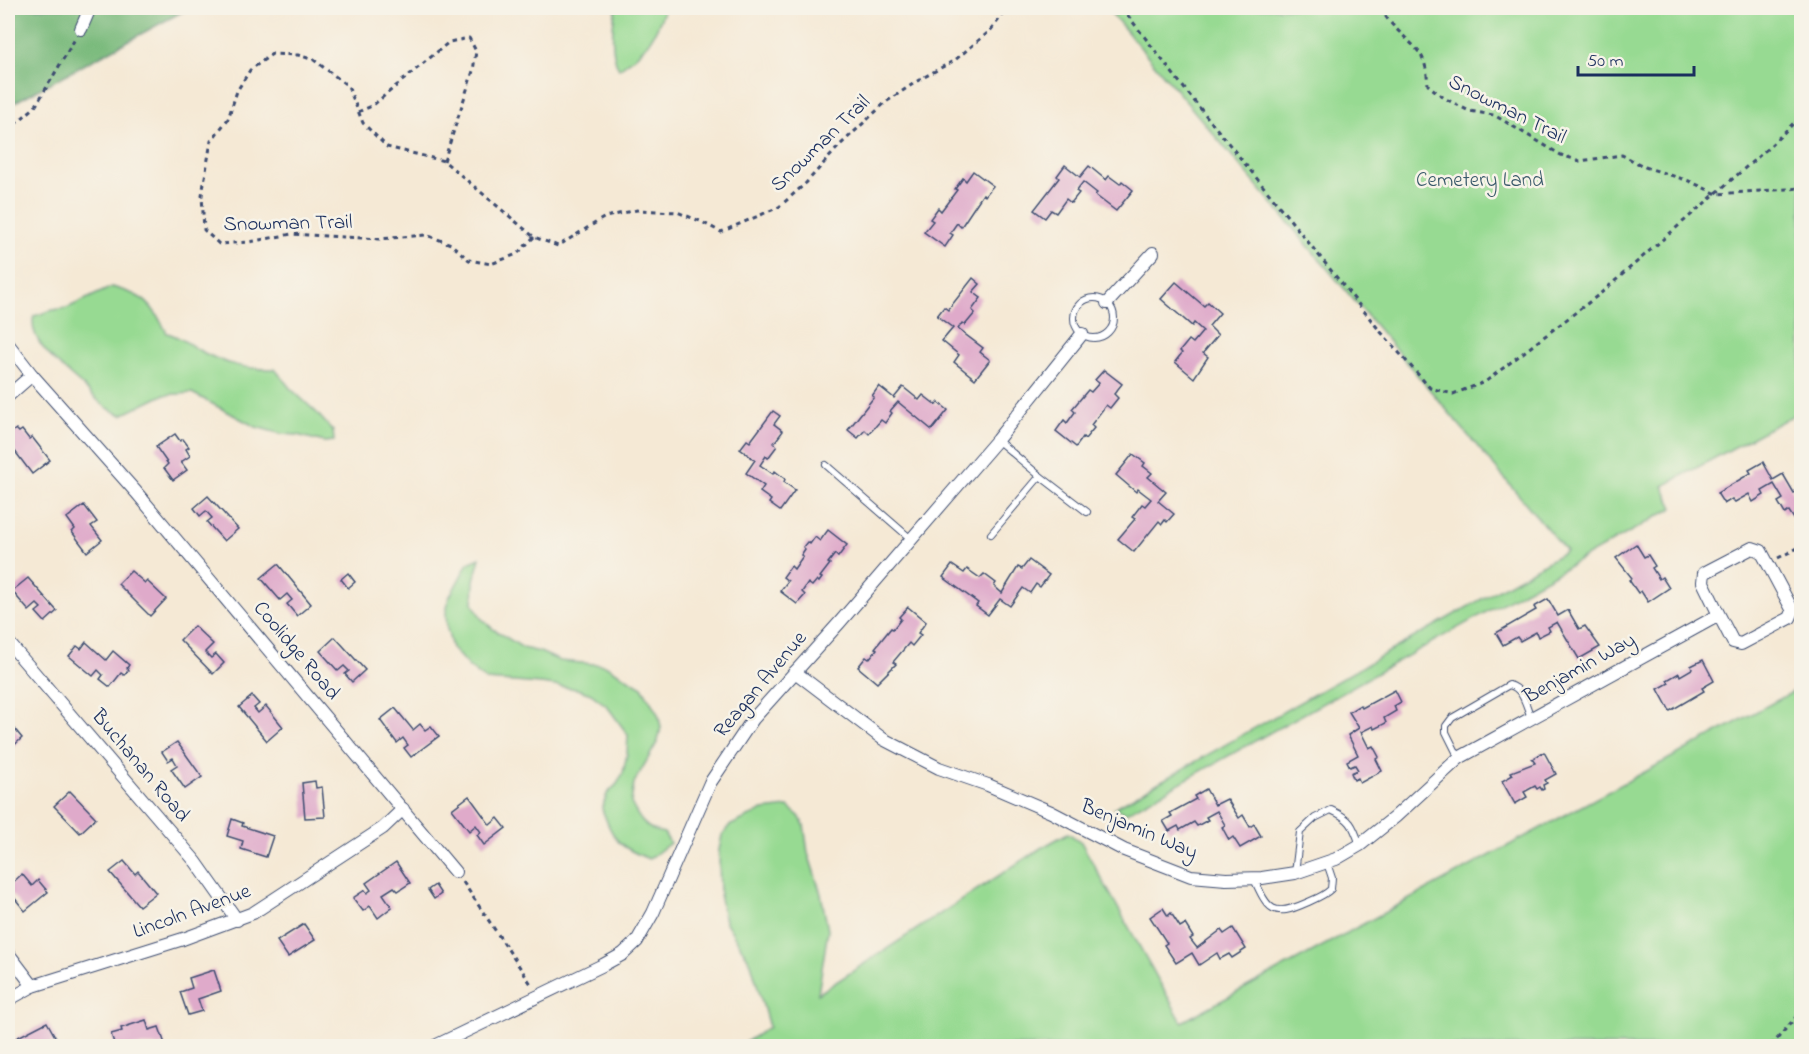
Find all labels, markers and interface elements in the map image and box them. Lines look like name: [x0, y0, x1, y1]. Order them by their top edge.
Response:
scale bar: [1578, 39, 1694, 77]
text: 50 m: [1587, 49, 1624, 75]
street label: Snowman Trail: [1443, 67, 1571, 153]
street label: Snowman Trail: [764, 88, 878, 200]
park label: Cemetery Land: [1416, 166, 1544, 198]
street label: Snowman Trail: [223, 208, 353, 240]
street label: Coolidge Road: [244, 595, 347, 709]
street label: Reagan Avenue: [707, 625, 817, 746]
street label: Benjamin Way: [1517, 626, 1643, 715]
street label: Buchanan Road: [83, 702, 197, 829]
street label: Benjamin Way: [1074, 791, 1202, 870]
street label: Lincoln Avenue: [129, 877, 256, 947]

